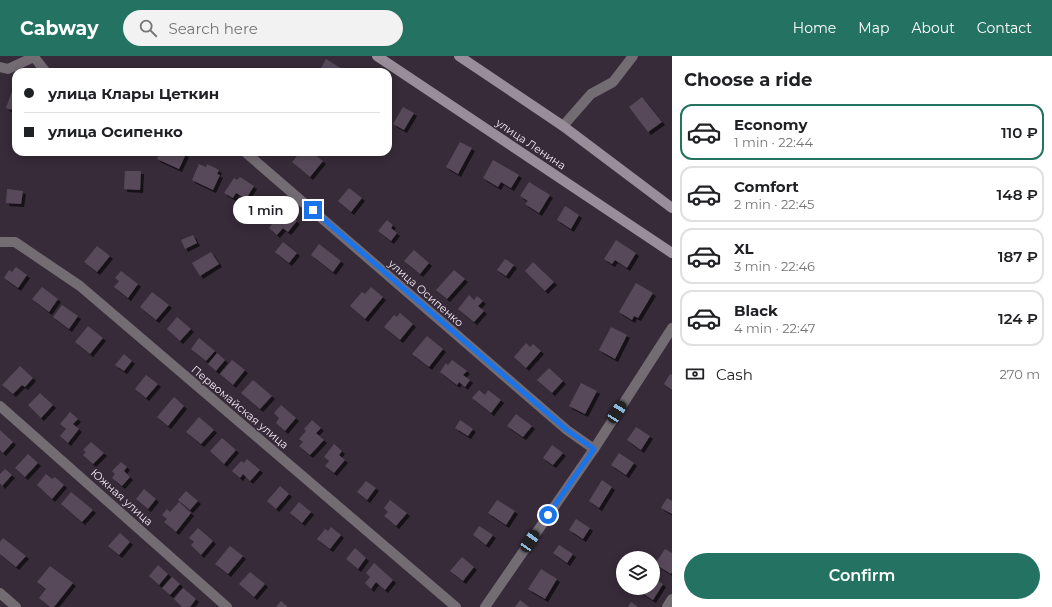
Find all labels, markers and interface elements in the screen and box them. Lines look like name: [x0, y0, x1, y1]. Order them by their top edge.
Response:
search box: [123, 10, 403, 46]
text: Cabway: [20, 17, 99, 40]
icon: search: [137, 17, 159, 39]
text: Search here: [169, 19, 258, 38]
text: Home: [793, 19, 836, 37]
text: Map: [858, 19, 889, 37]
text: About: [911, 19, 955, 37]
text: Contact: [977, 19, 1032, 37]
text: Choose a ride: [684, 69, 812, 91]
text: улица Клары Цеткин: [48, 84, 219, 103]
icon: car: [686, 114, 722, 150]
street label: улица Ленина: [492, 115, 569, 173]
text: Economy: [734, 115, 807, 134]
text: улица Осипенко: [48, 122, 183, 141]
text: 110 ₽: [1001, 123, 1038, 142]
text: 1 min · 22:44: [734, 134, 813, 150]
icon: car: [686, 176, 722, 212]
text: Comfort: [734, 177, 799, 196]
text: 148 ₽: [997, 185, 1038, 204]
callout: 1 min: [233, 196, 299, 224]
text: 2 min · 22:45: [734, 196, 814, 212]
route end: [304, 201, 322, 219]
text: 1 min: [249, 202, 283, 218]
icon: car: [686, 238, 722, 274]
text: XL: [734, 239, 753, 258]
text: 187 ₽: [998, 247, 1038, 266]
street label: улица Осипенко: [385, 256, 467, 330]
text: 3 min · 22:46: [734, 258, 815, 274]
icon: car: [686, 300, 722, 336]
text: Black: [734, 301, 778, 320]
text: 124 ₽: [998, 309, 1038, 328]
text: 4 min · 22:47: [734, 320, 815, 336]
street label: Первомайская улица: [189, 362, 291, 452]
icon: cash: [684, 363, 706, 385]
text: Cash: [716, 365, 753, 384]
text: 270 m: [999, 366, 1040, 382]
car: [605, 399, 629, 425]
street label: Южная улица: [88, 465, 156, 529]
route start: [539, 506, 557, 524]
car: [518, 528, 542, 554]
map controls: [616, 551, 660, 595]
button: layers: [616, 551, 660, 595]
button: Confirm: [684, 553, 1040, 599]

